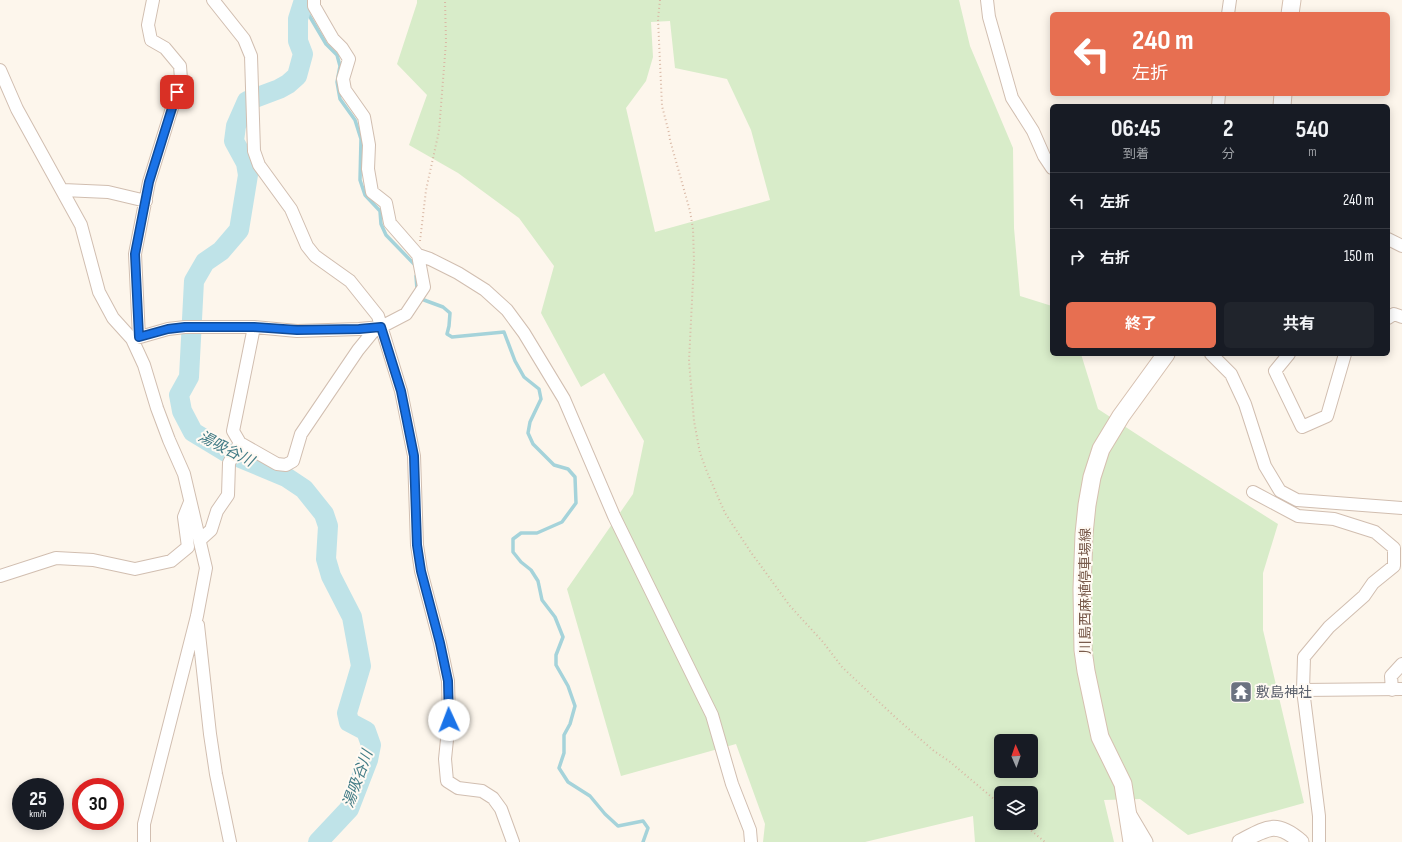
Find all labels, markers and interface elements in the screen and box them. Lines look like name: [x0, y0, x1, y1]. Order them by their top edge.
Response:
text: 240 m: [1132, 24, 1193, 57]
icon: left: [1066, 28, 1118, 80]
text: 左折: [1132, 63, 1168, 84]
pin: [160, 75, 194, 109]
icon: arrive: [166, 81, 188, 103]
text: 06:45: [1111, 114, 1161, 143]
text: 2: [1223, 114, 1234, 143]
text: 540: [1296, 115, 1329, 144]
text: m: [1308, 144, 1317, 160]
text: 到着: [1123, 146, 1149, 162]
text: 分: [1222, 146, 1235, 162]
icon: left: [1066, 190, 1088, 212]
text: 240 m: [1343, 191, 1374, 210]
text: 左折: [1100, 193, 1130, 212]
icon: right: [1066, 246, 1088, 268]
text: 150 m: [1344, 247, 1374, 266]
text: 右折: [1100, 249, 1130, 268]
button: 終了: [1066, 302, 1216, 348]
button: 共有: [1224, 302, 1374, 348]
water label: 湯吸谷川: [195, 427, 259, 472]
street label: 川島西麻植停車場線: [1077, 528, 1094, 654]
temple icon: 敷島神社: [1228, 679, 1254, 705]
place label: 敷島神社: [1256, 684, 1312, 701]
position arrow: [428, 699, 470, 741]
north arrow: [994, 734, 1038, 778]
map controls: [994, 734, 1038, 830]
water label: 湯吸谷川: [339, 746, 378, 810]
speed limit sign: 30: [72, 778, 124, 830]
button: layers: [994, 786, 1038, 830]
text: 25: [29, 787, 47, 811]
text: km/h: [29, 808, 47, 820]

